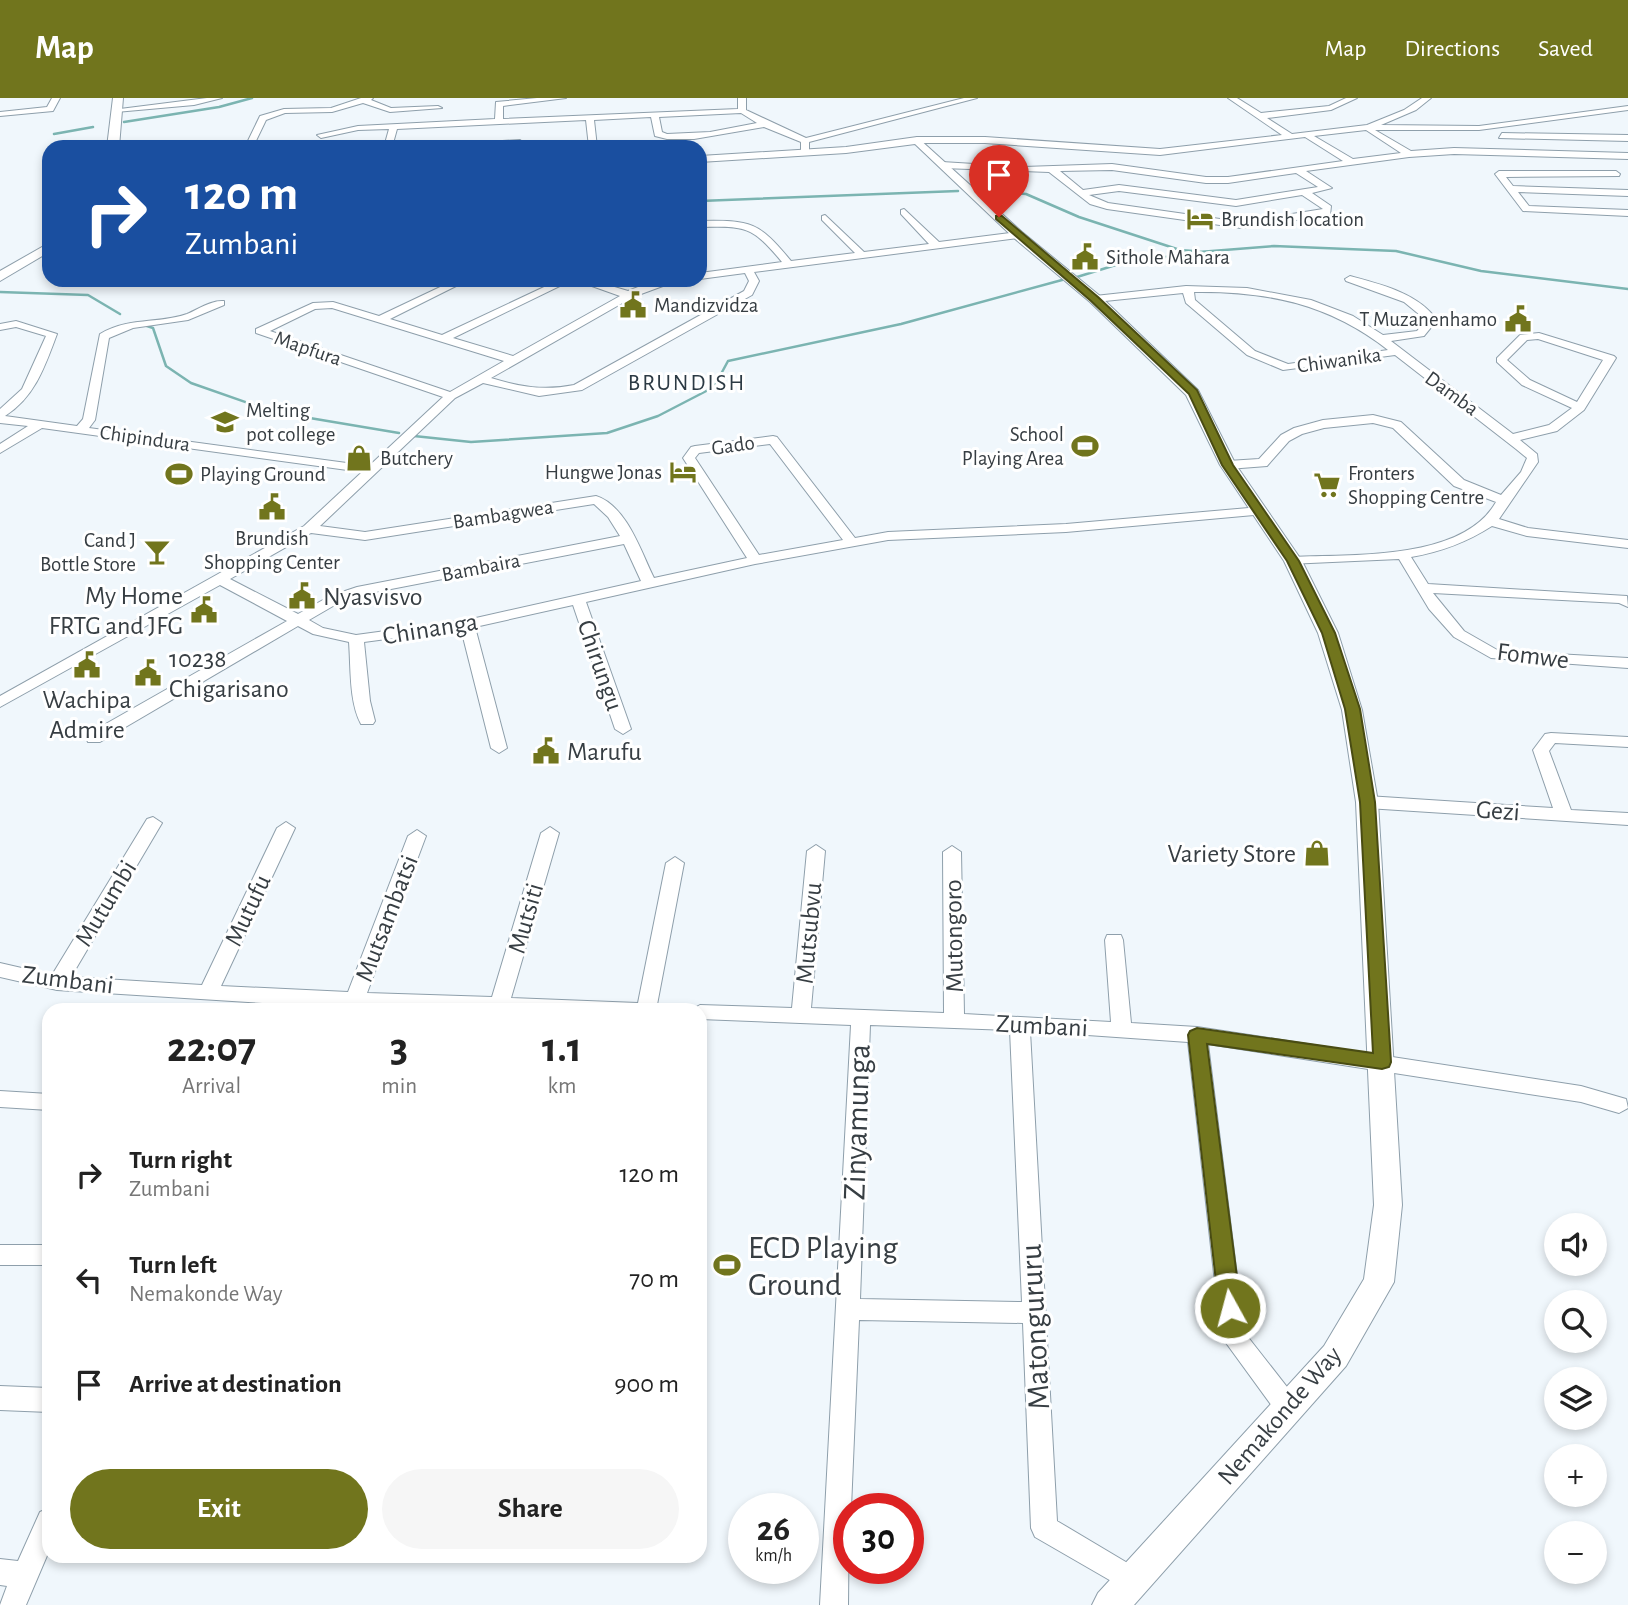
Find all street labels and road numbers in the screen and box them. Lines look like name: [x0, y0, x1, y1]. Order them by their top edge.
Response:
street label: Mapfura: [272, 327, 344, 370]
street label: Chiwanika: [1296, 344, 1383, 377]
street label: Damba: [1421, 367, 1483, 420]
street label: Chipindura: [98, 422, 192, 455]
street label: Gado: [710, 432, 756, 459]
street label: Bambagwea: [451, 496, 555, 533]
street label: Bambaira: [440, 550, 522, 585]
street label: Chinanga: [381, 609, 480, 649]
street label: Chirungu: [572, 617, 628, 714]
street label: Fomwe: [1495, 639, 1570, 673]
street label: Gezi: [1475, 796, 1521, 826]
street label: Mutsambatsi: [351, 851, 423, 985]
street label: Mutumbi: [70, 856, 141, 951]
street label: Mutufu: [220, 871, 276, 950]
street label: Mutongoro: [940, 879, 968, 993]
street label: Mutsiti: [504, 880, 548, 956]
street label: Mutsubvu: [792, 881, 826, 985]
street label: Zumbani: [21, 961, 115, 998]
street label: Zumbani: [995, 1011, 1089, 1041]
street label: Zinyamunga: [838, 1043, 876, 1201]
street label: Matongururu: [1015, 1243, 1055, 1411]
street label: Nemakonde Way: [1213, 1342, 1347, 1490]

